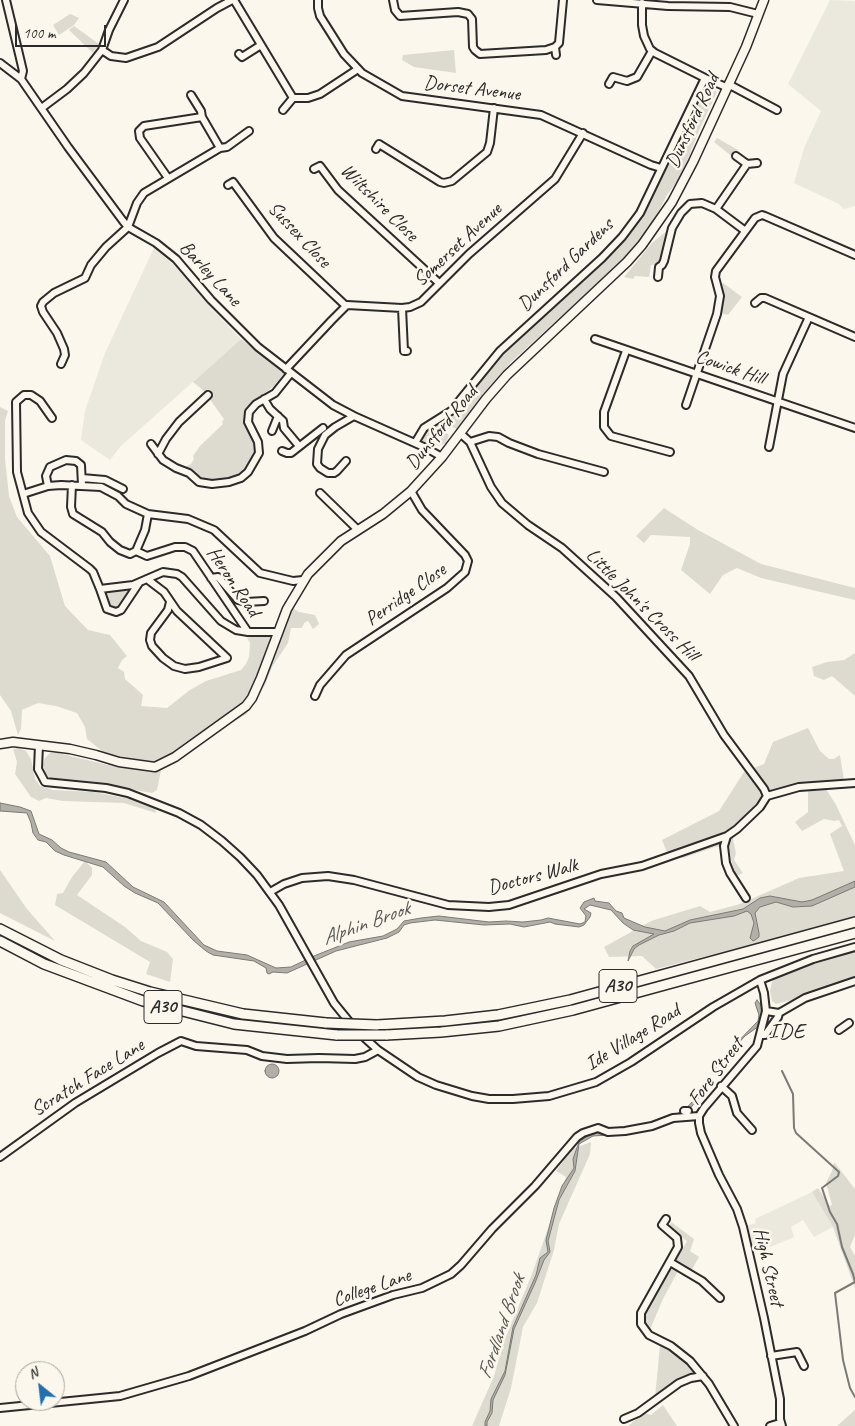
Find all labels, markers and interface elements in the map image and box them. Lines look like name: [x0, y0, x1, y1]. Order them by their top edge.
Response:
scale bar: [18, 15, 109, 47]
text: 100 m: [23, 24, 55, 43]
street label: Dunsford Road: [661, 70, 725, 172]
street label: Dorset Avenue: [423, 71, 521, 107]
street label: Wiltshire Close: [335, 159, 423, 247]
street label: Sussex Close: [262, 197, 336, 273]
street label: Somerset Avenue: [409, 198, 507, 292]
street label: Dunsford Gardens: [513, 214, 619, 316]
street label: Barley Lane: [174, 236, 246, 312]
street label: Cowick Hill: [692, 345, 768, 391]
street label: Dunsford Road: [401, 381, 483, 475]
street label: Heron Road: [201, 542, 265, 622]
street label: Little John's Cross Hill: [581, 544, 703, 666]
street label: Perridge Close: [361, 558, 451, 632]
street label: Doctors Walk: [485, 853, 581, 901]
water label: Alphin Brook: [319, 897, 413, 951]
road number: A30: [599, 969, 637, 1002]
road number: A30: [144, 990, 182, 1024]
street label: Ide Village Road: [581, 999, 685, 1077]
district label: IDE: [768, 1019, 806, 1045]
street label: Scratch Face Lane: [27, 1034, 149, 1122]
street label: Fore Street: [683, 1034, 749, 1110]
street label: High Street: [747, 1225, 789, 1309]
street label: College Lane: [330, 1263, 414, 1313]
water label: Fordland Brook: [472, 1272, 532, 1382]
north arrow: [15, 1361, 65, 1411]
text: N: [25, 1364, 41, 1383]

